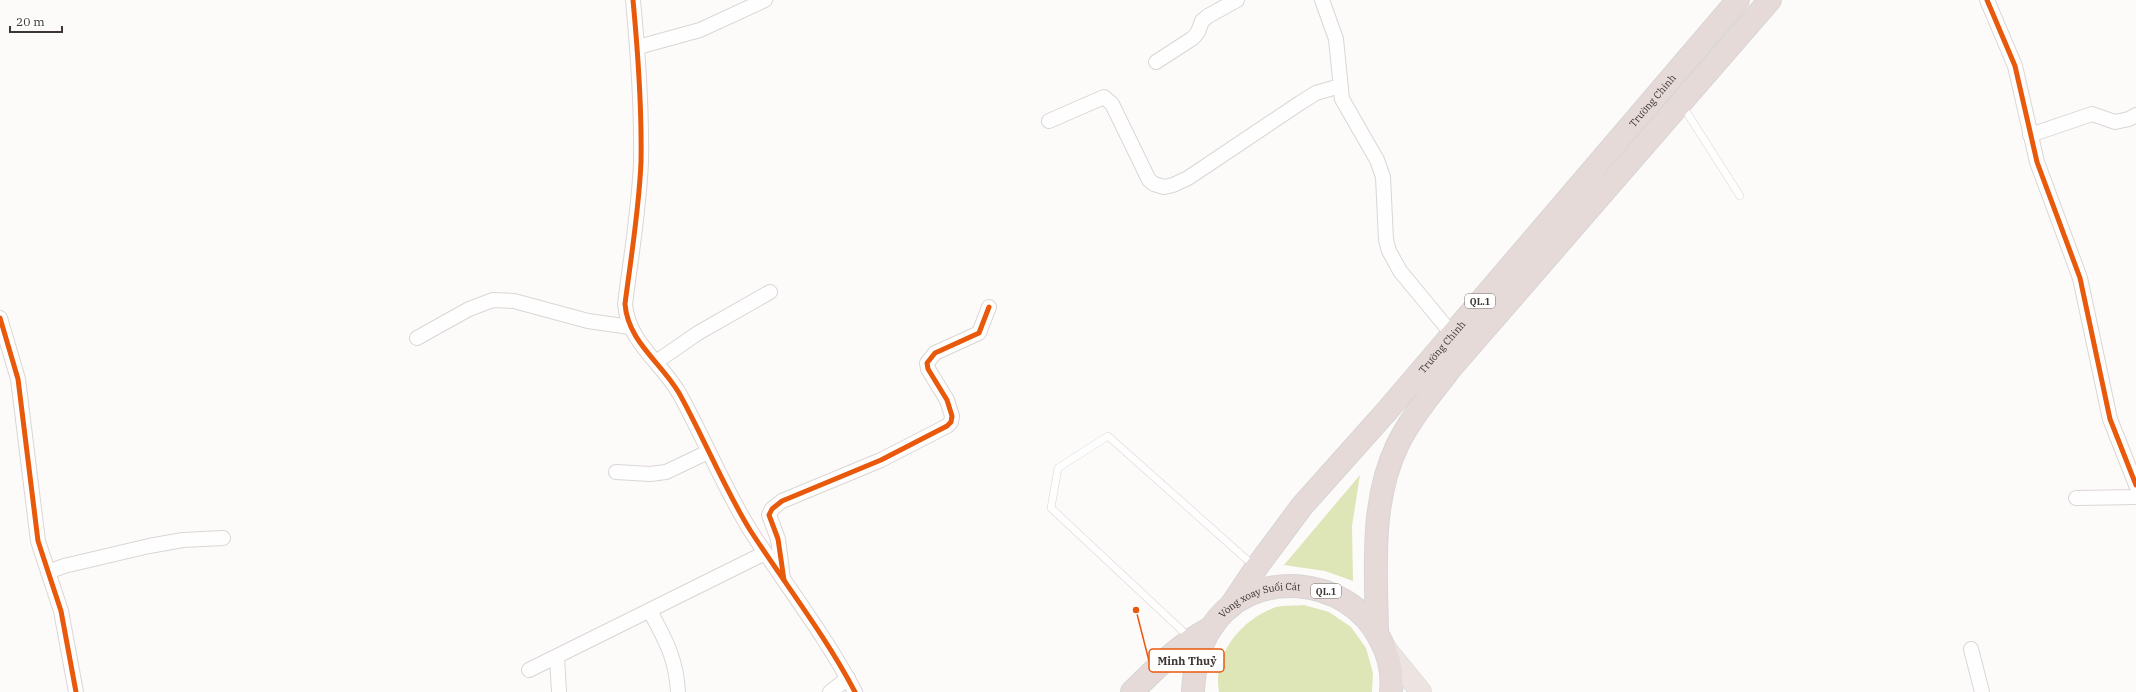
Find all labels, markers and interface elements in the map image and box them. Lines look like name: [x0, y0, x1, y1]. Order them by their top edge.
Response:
scale bar: [10, 8, 62, 34]
text: 20 m: [16, 14, 45, 29]
street label: Trường Chinh: [1626, 71, 1678, 130]
road number: QL.1: [1465, 294, 1495, 308]
street label: Trường Chinh: [1416, 318, 1468, 376]
street label: Vòng xoay Suối Cát: [1216, 579, 1302, 620]
road number: QL.1: [1311, 584, 1341, 598]
callout: Minh Thuỷ: [1149, 649, 1224, 672]
text: Minh Thuỷ: [1157, 654, 1217, 668]

